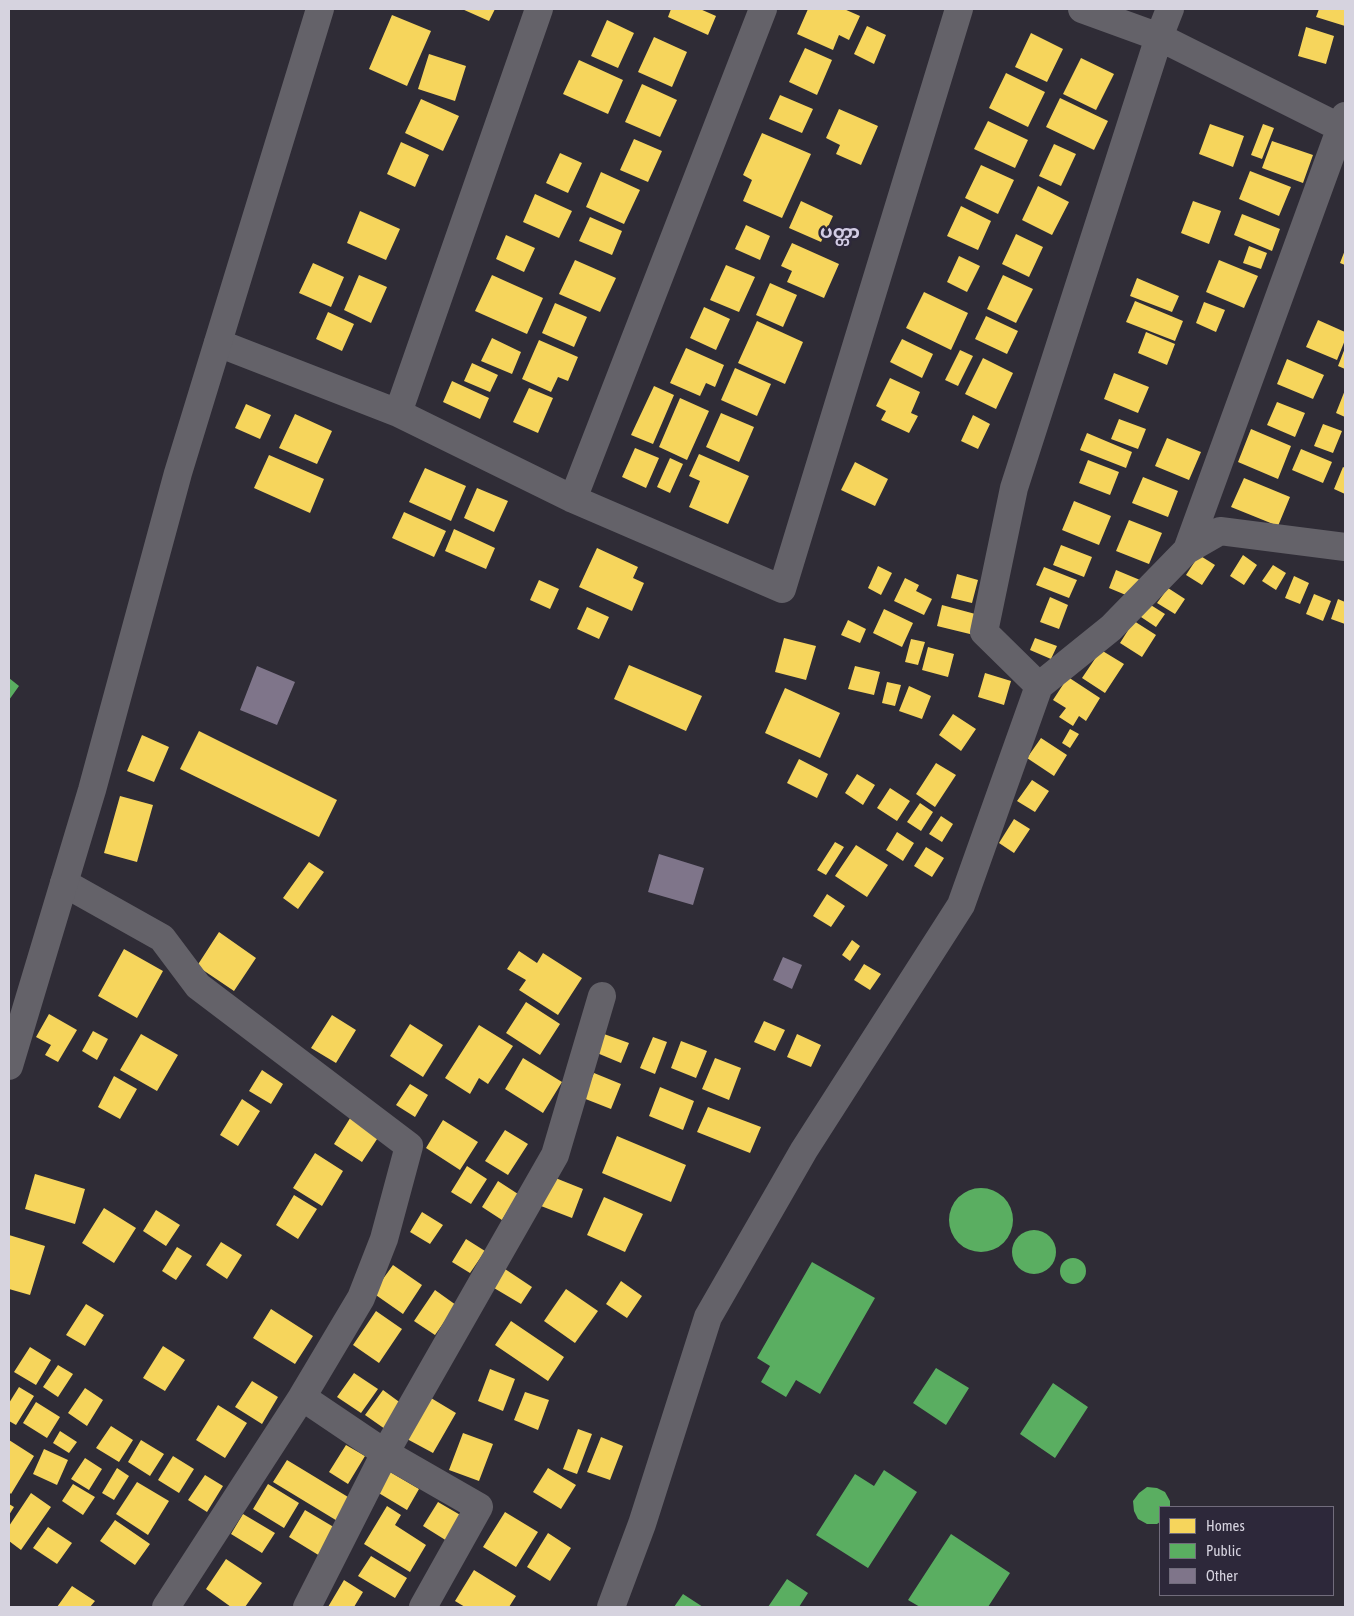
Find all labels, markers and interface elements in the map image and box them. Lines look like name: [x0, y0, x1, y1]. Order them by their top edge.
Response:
district label: ပတ္တာ: [820, 221, 860, 243]
legend: [1159, 1506, 1334, 1596]
text: Homes: [1206, 1517, 1245, 1534]
text: Public: [1206, 1542, 1241, 1559]
text: Other: [1206, 1567, 1238, 1584]

